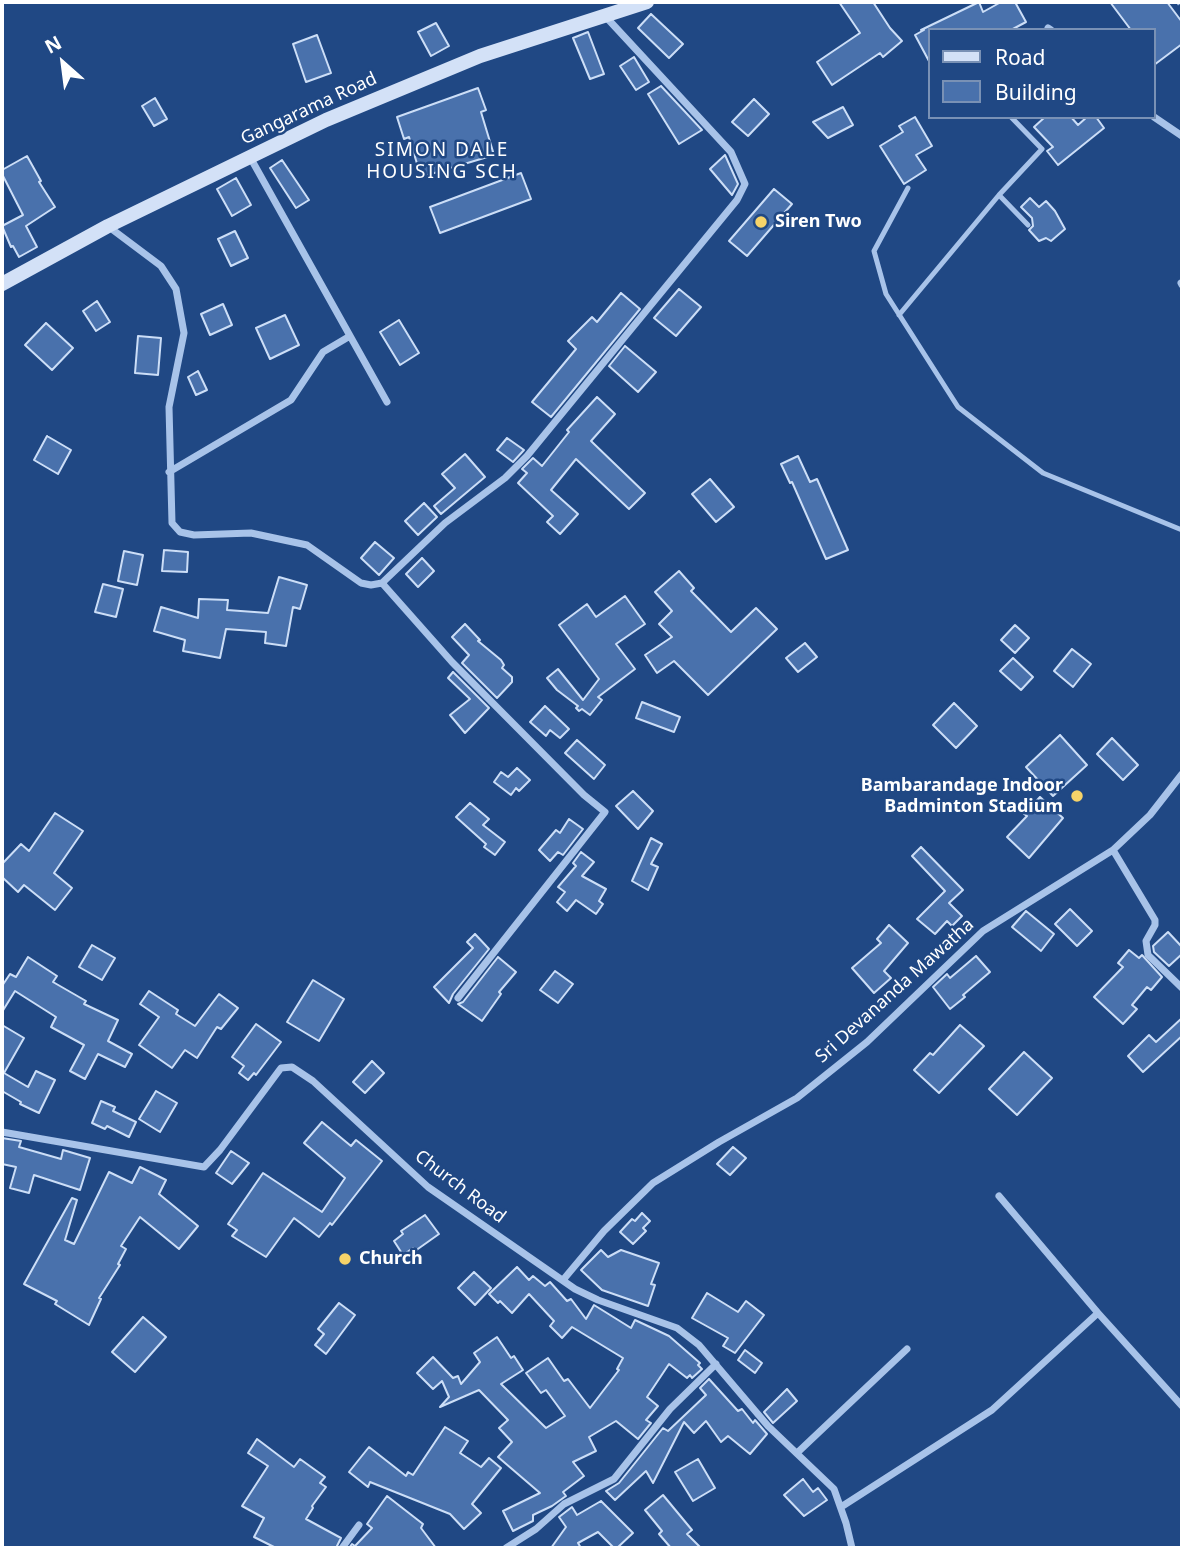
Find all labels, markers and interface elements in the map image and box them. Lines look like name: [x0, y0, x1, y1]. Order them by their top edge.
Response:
north arrow: [28, 28, 98, 98]
legend: [928, 28, 1156, 119]
text: N: [40, 29, 66, 60]
text: Road: [995, 43, 1045, 71]
street label: Gangarama Road: [238, 68, 380, 150]
text: Building: [995, 78, 1077, 106]
district label: SIMON DALE HOUSING SCH: [368, 140, 516, 184]
place label: Siren Two: [775, 211, 862, 233]
marker: Siren Two: [753, 214, 769, 230]
place label: Bambarandage Indoor Badminton Stadium: [861, 775, 1063, 818]
marker: Bambarandage Indoor Badminton Stadium: [1069, 788, 1085, 804]
street label: Sri Devananda Mawatha: [811, 914, 979, 1068]
street label: Church Road: [410, 1146, 510, 1228]
place label: Church: [359, 1248, 423, 1270]
marker: Church: [337, 1251, 353, 1267]

